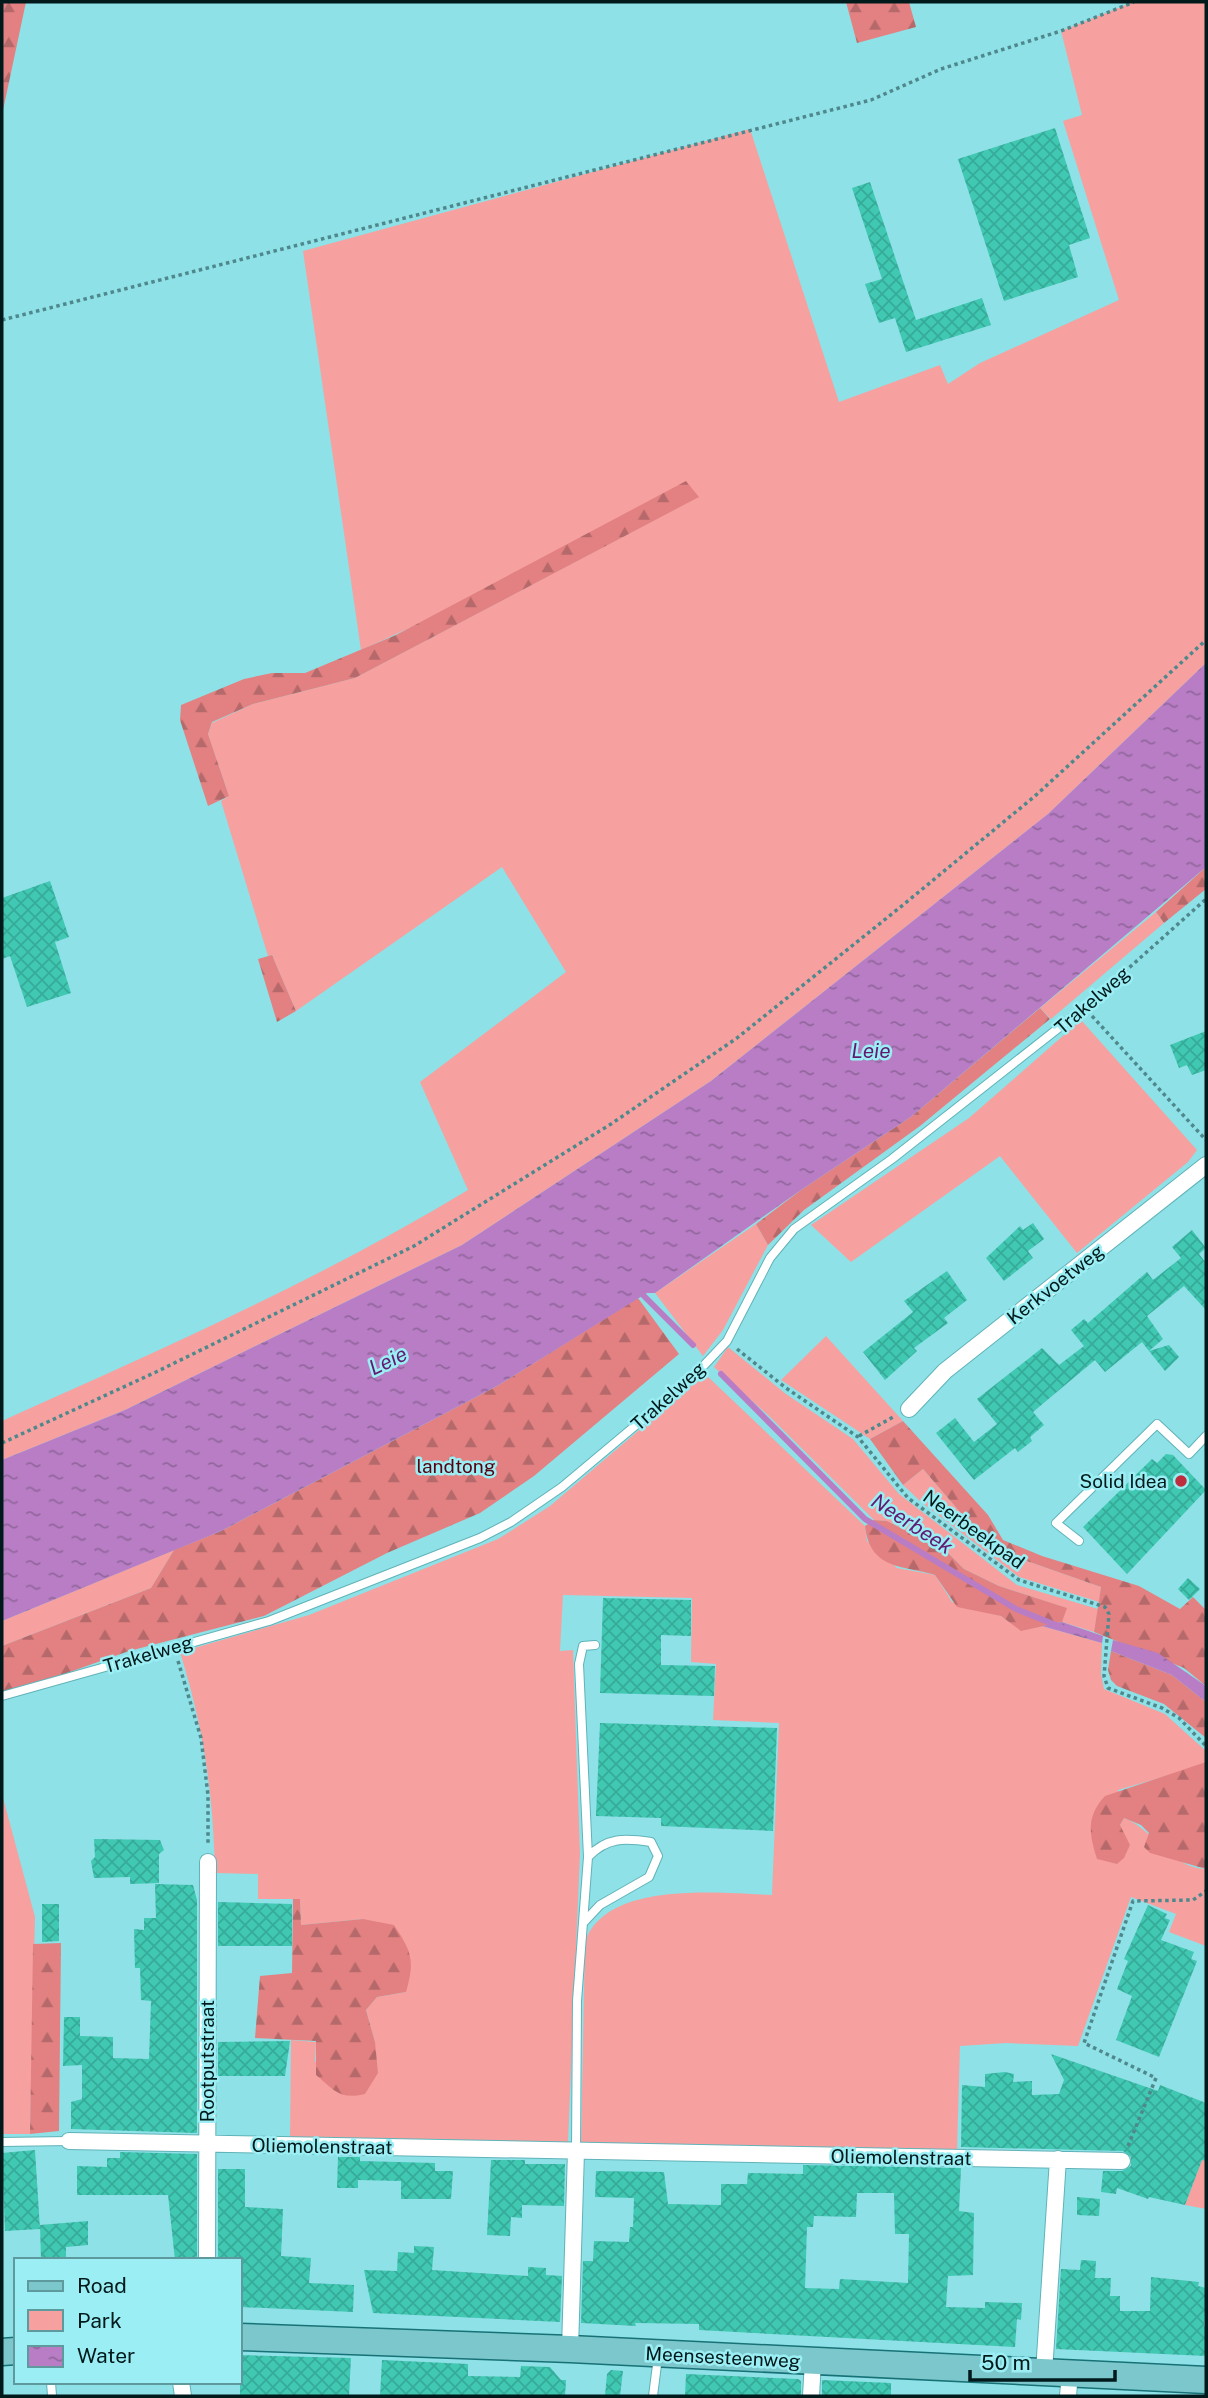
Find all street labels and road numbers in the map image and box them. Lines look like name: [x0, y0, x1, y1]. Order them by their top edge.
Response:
street label: Trakelweg: [1050, 961, 1134, 1038]
street label: Kerkvoetweg: [1002, 1239, 1108, 1329]
street label: Trakelweg: [627, 1357, 710, 1435]
street label: Neerbeekpad: [919, 1485, 1029, 1573]
street label: Trakelweg: [101, 1631, 195, 1677]
street label: Rootputstraat: [196, 2000, 218, 2122]
street label: Oliemolenstraat: [251, 2134, 393, 2158]
street label: Oliemolenstraat: [830, 2145, 972, 2169]
street label: Meensesteenweg: [645, 2342, 801, 2372]

